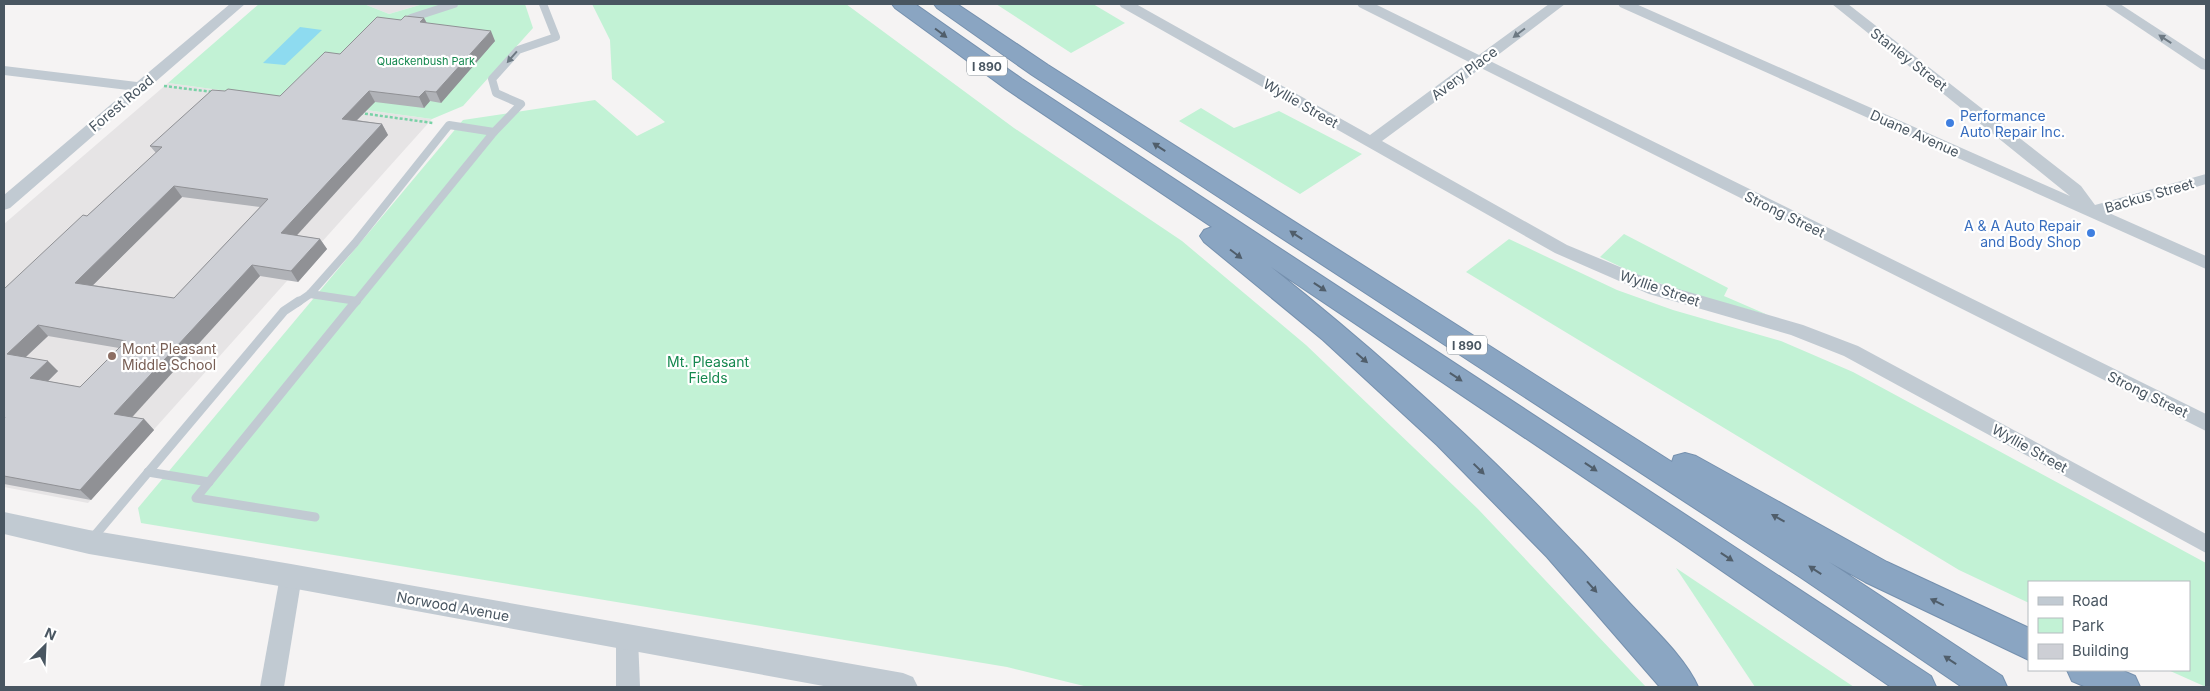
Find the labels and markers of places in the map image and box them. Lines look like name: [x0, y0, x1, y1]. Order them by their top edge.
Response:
place label: Performance Auto Repair Inc.: [1960, 107, 2065, 140]
marker: Performance Auto Repair Inc.: [1944, 117, 1956, 129]
place label: A & A Auto Repair and Body Shop: [1964, 217, 2081, 250]
marker: A & A Auto Repair and Body Shop: [2085, 227, 2097, 239]
place label: Mont Pleasant Middle School: [122, 340, 217, 373]
marker: Mont Pleasant Middle School: [106, 350, 118, 362]

